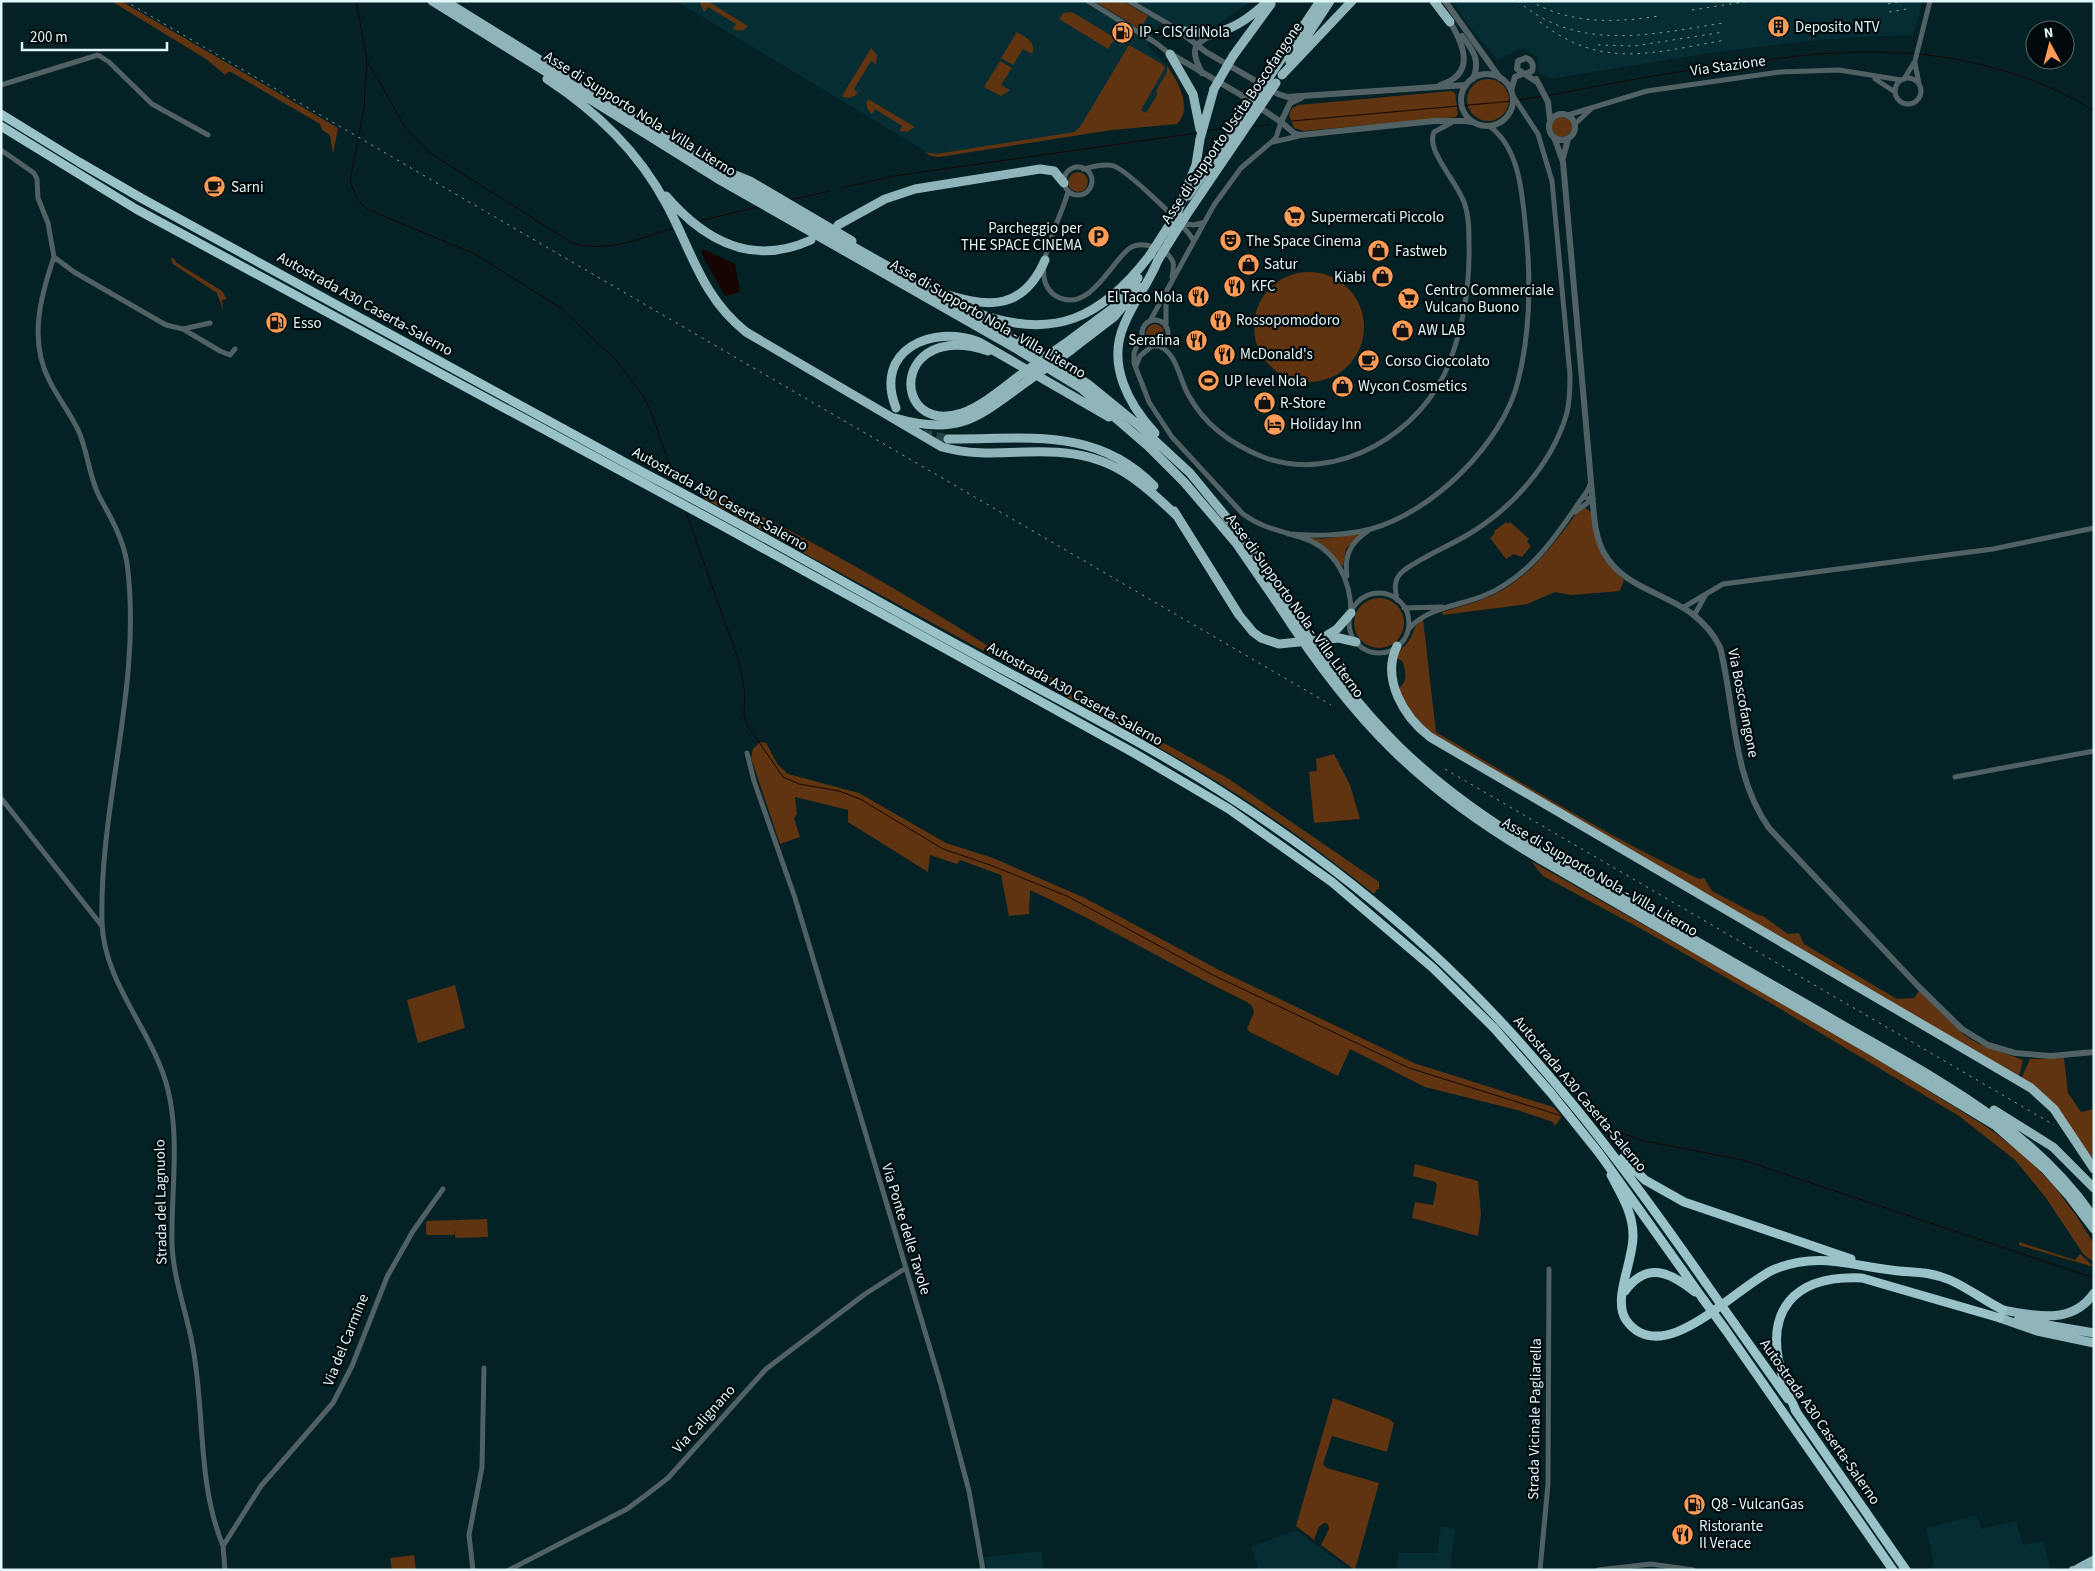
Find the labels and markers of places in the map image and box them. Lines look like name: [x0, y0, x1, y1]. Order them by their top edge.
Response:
building icon: Deposito NTV: [1767, 15, 1791, 39]
place label: Deposito NTV: [1795, 17, 1880, 38]
fuel station icon: IP - CIS di Nola: [1111, 20, 1135, 44]
place label: IP - CIS di Nola: [1139, 22, 1230, 43]
cafe icon: Sarni: [203, 175, 227, 199]
place label: Sarni: [231, 177, 264, 198]
supermarket icon: Supermercati Piccolo: [1283, 205, 1307, 229]
place label: Supermercati Piccolo: [1311, 207, 1444, 228]
place label: Parcheggio per THE SPACE CINEMA: [961, 218, 1083, 256]
parking icon: Parcheggio per THE SPACE CINEMA: [1086, 225, 1110, 249]
theatre icon: The Space Cinema: [1218, 229, 1242, 253]
place label: The Space Cinema: [1246, 231, 1361, 252]
shop icon: Fastweb: [1367, 239, 1391, 263]
place label: Fastweb: [1395, 241, 1447, 262]
shop icon: Satur: [1236, 252, 1260, 276]
place label: Satur: [1264, 254, 1299, 275]
shop icon: Kiabi: [1370, 265, 1394, 289]
place label: Kiabi: [1334, 267, 1366, 288]
restaurant icon: KFC: [1223, 274, 1247, 298]
place label: KFC: [1251, 276, 1276, 297]
place label: Centro Commerciale Vulcano Buono: [1425, 280, 1554, 318]
restaurant icon: El Taco Nola: [1187, 285, 1211, 309]
place label: El Taco Nola: [1107, 287, 1183, 308]
supermarket icon: Centro Commerciale Vulcano Buono: [1397, 287, 1421, 311]
restaurant icon: Rossopomodoro: [1208, 308, 1232, 332]
place label: Rossopomodoro: [1236, 310, 1340, 331]
fuel station icon: Esso: [265, 311, 289, 335]
place label: Esso: [293, 313, 322, 334]
shop icon: AW LAB: [1390, 318, 1414, 342]
place label: AW LAB: [1418, 320, 1465, 341]
restaurant icon: Serafina: [1184, 328, 1208, 352]
place label: Serafina: [1128, 330, 1180, 351]
restaurant icon: McDonald's: [1212, 342, 1236, 366]
place label: McDonald's: [1240, 344, 1313, 365]
cafe icon: Corso Cioccolato: [1357, 349, 1381, 373]
place label: Corso Cioccolato: [1385, 351, 1490, 372]
sports icon: UP level Nola: [1196, 369, 1220, 393]
place label: UP level Nola: [1224, 371, 1307, 392]
shop icon: Wycon Cosmetics: [1330, 374, 1354, 398]
place label: Wycon Cosmetics: [1358, 376, 1467, 397]
shop icon: R-Store: [1252, 391, 1276, 415]
place label: R-Store: [1280, 393, 1326, 414]
hotel icon: Holiday Inn: [1262, 412, 1286, 436]
place label: Holiday Inn: [1290, 414, 1362, 435]
fuel station icon: Q8 - VulcanGas: [1683, 1492, 1707, 1516]
place label: Q8 - VulcanGas: [1711, 1494, 1804, 1515]
place label: Ristorante Il Verace: [1699, 1516, 1763, 1554]
restaurant icon: Ristorante Il Verace: [1671, 1523, 1695, 1547]

